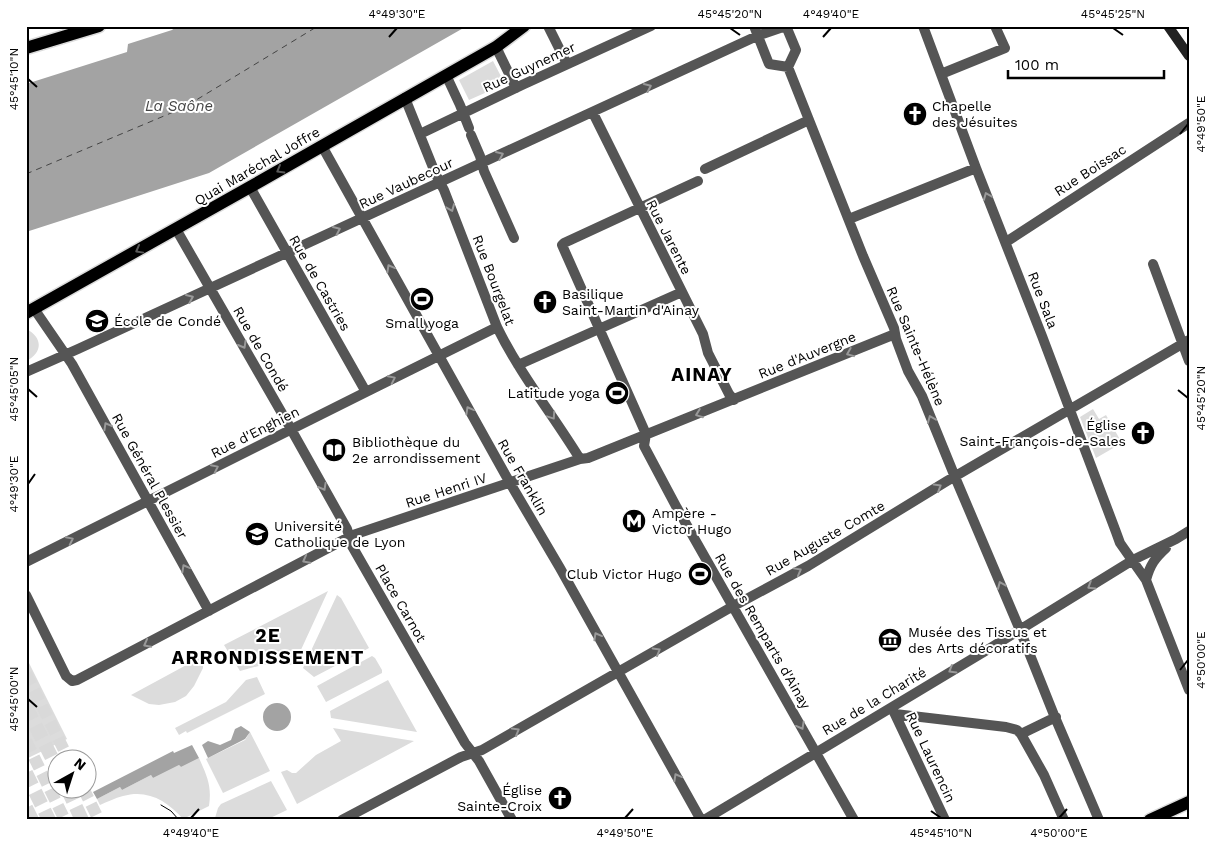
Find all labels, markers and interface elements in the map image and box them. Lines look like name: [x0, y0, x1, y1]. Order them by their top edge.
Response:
text: 4°49'30"E: [368, 7, 426, 21]
text: 45°45'20"N: [698, 7, 762, 21]
text: 4°49'40"E: [803, 7, 859, 21]
text: 45°45'25"N: [1081, 7, 1145, 21]
street label: Rue Guynemer: [480, 38, 578, 95]
text: 45°45'10"N: [7, 48, 21, 110]
scale bar: [1008, 48, 1164, 80]
text: 100 m: [1015, 56, 1059, 74]
one-way arrow: [643, 83, 652, 94]
text: 4°49'50"E: [1194, 95, 1208, 153]
water label: La Saône: [145, 97, 213, 115]
place label: Chapelle des Jésuites: [932, 98, 1018, 130]
church icon: Chapelle des Jésuites: [902, 101, 928, 127]
street label: Quai Maréchal Joffre: [191, 124, 323, 208]
street label: Rue Boissac: [1051, 141, 1129, 199]
one-way arrow: [495, 151, 504, 161]
street label: Rue Vaubecour: [356, 154, 456, 212]
one-way arrow: [276, 164, 285, 174]
one-way arrow: [983, 192, 994, 201]
street label: Rue Jarente: [643, 197, 695, 277]
one-way arrow: [444, 203, 455, 212]
one-way arrow: [332, 226, 341, 236]
street label: Rue de Castries: [286, 232, 354, 334]
street label: Rue Bourgelat: [469, 233, 519, 328]
one-way arrow: [135, 244, 144, 254]
one-way arrow: [386, 265, 396, 274]
street label: Rue Sala: [1025, 269, 1061, 331]
street label: Rue Sainte-Hélène: [884, 284, 948, 408]
sports icon: Small yoga: [409, 286, 435, 312]
place label: Basilique Saint-Martin d'Ainay: [562, 286, 700, 318]
church icon: Basilique Saint-Martin d'Ainay: [532, 289, 558, 315]
one-way arrow: [185, 293, 194, 304]
street label: Rue de Condé: [230, 304, 292, 394]
school or university icon: École de Condé: [84, 308, 110, 334]
place label: École de Condé: [114, 313, 221, 329]
place label: Small yoga: [385, 315, 459, 331]
street label: Rue d'Auvergne: [756, 328, 858, 382]
one-way arrow: [237, 340, 247, 349]
one-way arrow: [846, 346, 855, 357]
text: 45°45'05"N: [7, 357, 21, 421]
district label: AINAY: [671, 363, 733, 386]
text: 45°45'20"N: [1194, 366, 1208, 430]
one-way arrow: [387, 375, 396, 385]
sports icon: Latitude yoga: [604, 380, 630, 406]
place label: Latitude yoga: [508, 385, 600, 401]
street label: Rue d'Enghien: [208, 403, 302, 461]
one-way arrow: [465, 407, 475, 416]
one-way arrow: [695, 407, 704, 418]
street label: Rue Général Plessier: [109, 411, 191, 542]
one-way arrow: [545, 411, 555, 420]
one-way arrow: [927, 415, 938, 424]
place label: Église Saint-François-de-Sales: [959, 417, 1126, 449]
church icon: Église Saint-François-de-Sales: [1130, 420, 1156, 446]
one-way arrow: [103, 423, 113, 432]
place label: Bibliothèque du 2e arrondissement: [352, 434, 481, 466]
street label: Rue Franklin: [495, 436, 551, 518]
library icon: Bibliothèque du 2e arrondissement: [321, 437, 347, 463]
text: 4°49'30"E: [7, 455, 21, 513]
one-way arrow: [210, 464, 219, 474]
street label: Rue Henri IV: [403, 469, 489, 511]
one-way arrow: [317, 481, 327, 490]
one-way arrow: [932, 484, 941, 494]
street label: Rue Auguste Comte: [762, 497, 888, 579]
place label: Ampère - Victor Hugo: [652, 505, 732, 537]
metro station icon: Ampère - Victor Hugo: [621, 508, 647, 534]
place label: Université Catholique de Lyon: [274, 518, 406, 550]
school or university icon: Université Catholique de Lyon: [244, 521, 270, 547]
one-way arrow: [65, 536, 74, 546]
street label: Rue des Remparts d'Ainay: [712, 550, 815, 712]
one-way arrow: [302, 554, 311, 564]
street label: Place Carnot: [372, 561, 430, 645]
sports icon: Club Victor Hugo: [687, 561, 713, 587]
one-way arrow: [182, 565, 192, 574]
place label: Club Victor Hugo: [567, 566, 682, 582]
one-way arrow: [793, 567, 802, 577]
one-way arrow: [1088, 580, 1097, 589]
one-way arrow: [997, 581, 1007, 590]
district label: 2E ARRONDISSEMENT: [172, 624, 364, 669]
place label: Musée des Tissus et des Arts décoratifs: [908, 624, 1047, 656]
museum icon: Musée des Tissus et des Arts décoratifs: [877, 627, 903, 653]
text: 4°50'00"E: [1194, 631, 1208, 689]
one-way arrow: [593, 632, 603, 641]
one-way arrow: [143, 638, 152, 648]
one-way arrow: [652, 647, 661, 657]
street label: Rue de la Charité: [819, 664, 929, 738]
one-way arrow: [949, 664, 958, 674]
text: 45°45'00"N: [7, 666, 21, 732]
street label: Rue Laurencin: [903, 709, 959, 805]
one-way arrow: [794, 720, 804, 729]
one-way arrow: [510, 727, 519, 737]
north arrow: [48, 748, 98, 798]
text: N: [71, 754, 89, 773]
one-way arrow: [673, 774, 683, 783]
place label: Église Sainte-Croix: [457, 782, 542, 814]
church icon: Église Sainte-Croix: [547, 785, 573, 811]
text: 4°49'40"E: [163, 826, 219, 840]
text: 4°49'50"E: [596, 826, 654, 840]
text: 45°45'10"N: [910, 826, 972, 840]
text: 4°50'00"E: [1030, 826, 1088, 840]

